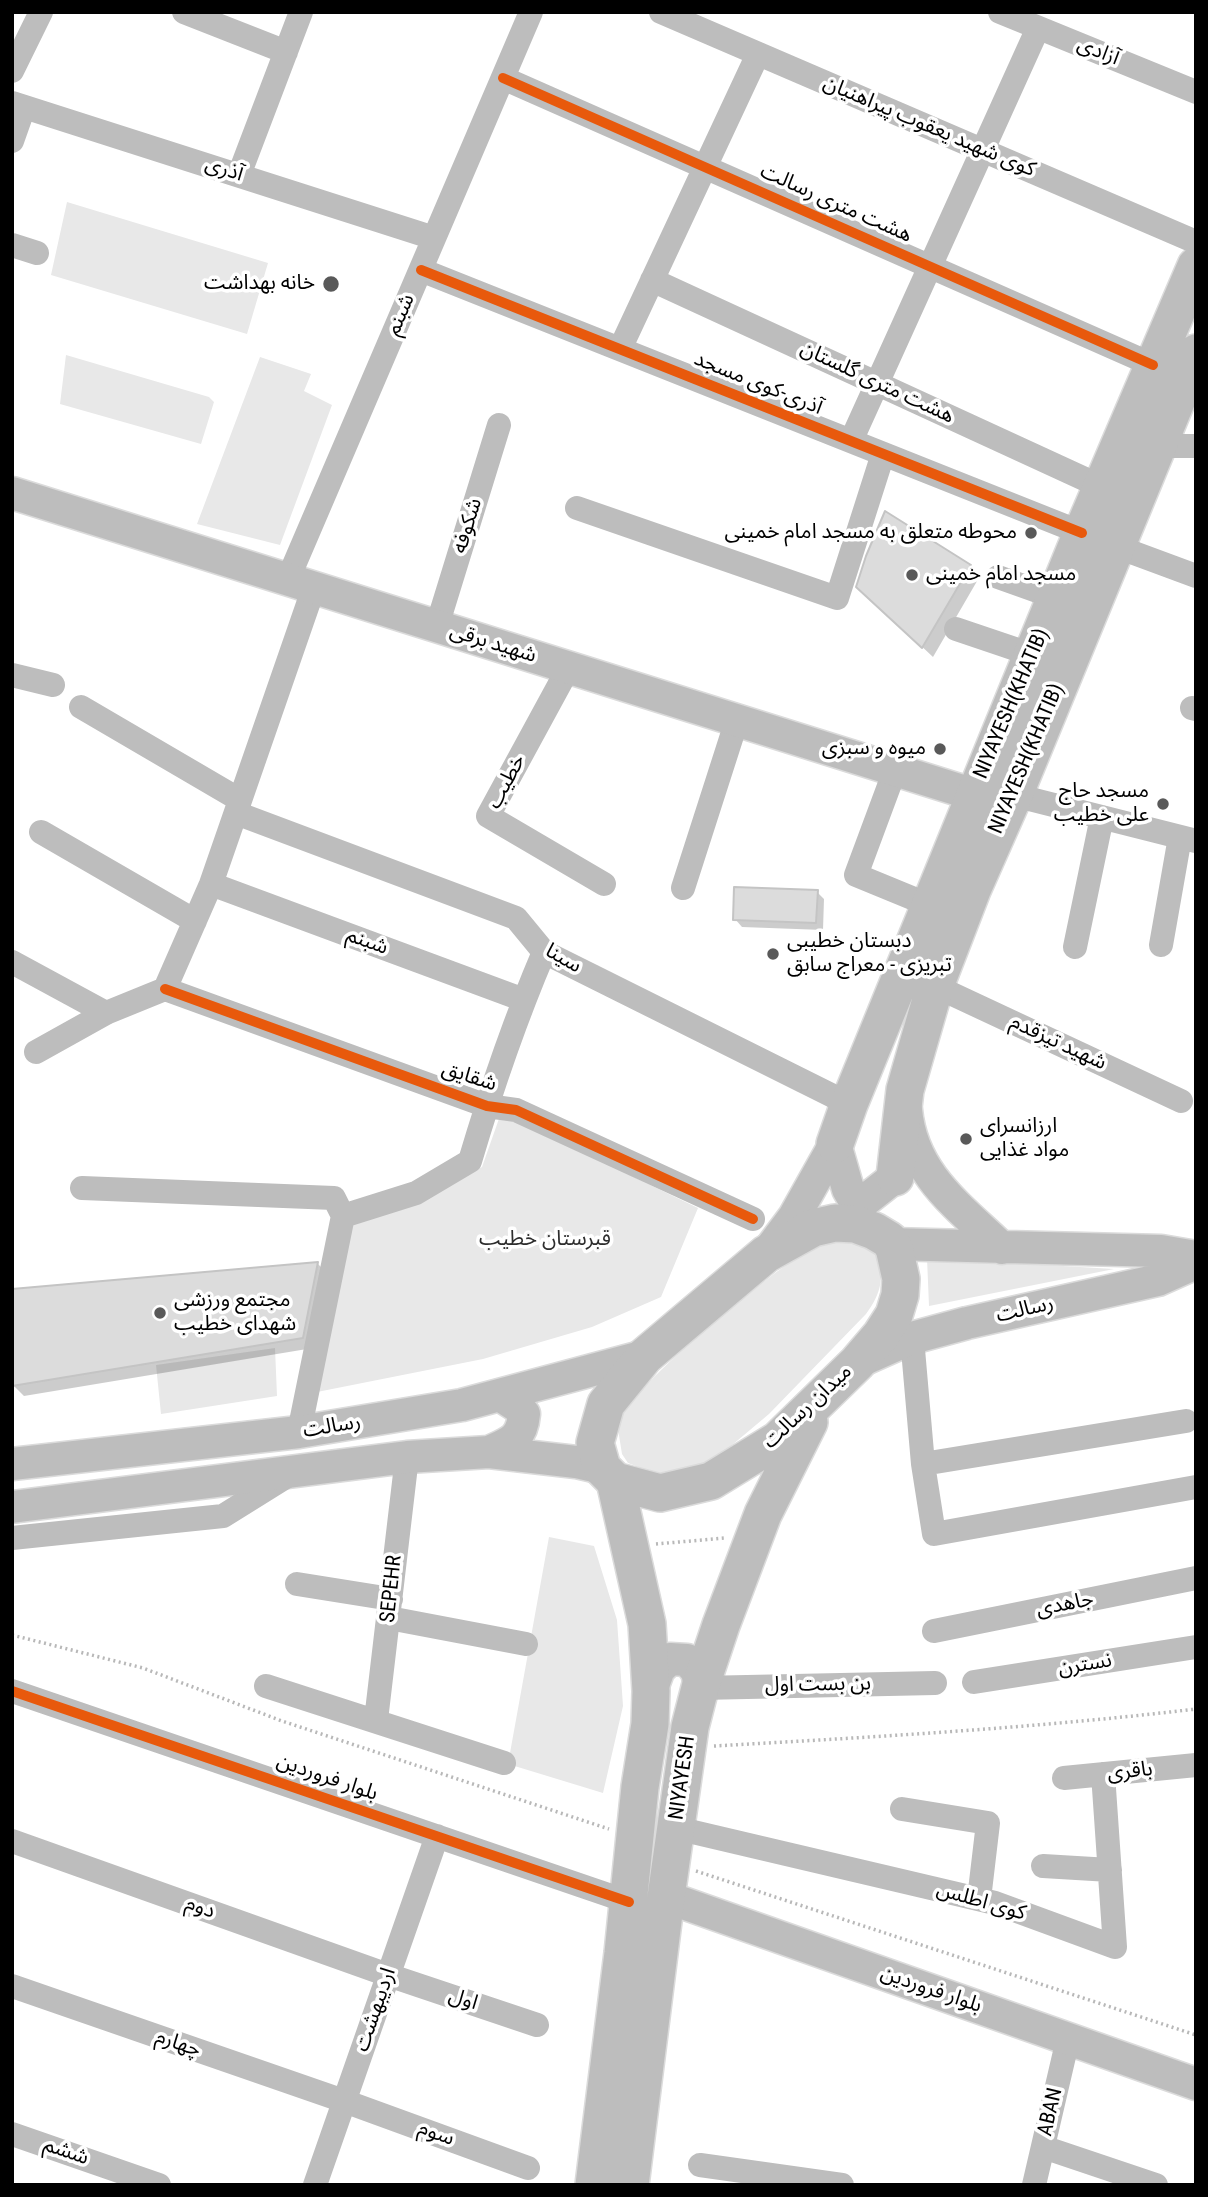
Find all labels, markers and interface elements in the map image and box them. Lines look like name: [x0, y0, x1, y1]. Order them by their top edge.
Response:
street label: آزادی: [1073, 32, 1123, 72]
street label: کوی شهید یعقوب پیراهنیان: [819, 71, 1039, 183]
street label: آذری: [202, 152, 246, 188]
street label: هشت متری رسالت: [756, 159, 916, 249]
place label: خانه بهداشت: [204, 271, 315, 297]
marker: خانه بهداشت: [321, 274, 341, 294]
street label: شبنم: [381, 290, 421, 340]
street label: هشت متری گلستان: [796, 336, 958, 430]
street label: آذری-کوی مسجد: [690, 347, 826, 421]
street label: شکوفه: [448, 495, 488, 557]
place label: محوطه متعلق به مسجد امام خمینی: [725, 520, 1017, 546]
marker: محوطه متعلق به مسجد امام خمینی: [1023, 525, 1039, 541]
place label: مسجد امام خمینی: [926, 562, 1076, 588]
marker: مسجد امام خمینی: [904, 567, 920, 583]
street label: شهید برقی: [447, 619, 539, 669]
street label: NIYAYESH(KHATIB): [969, 625, 1055, 783]
street label: NIYAYESH(KHATIB): [984, 680, 1070, 838]
place label: میوه و سبزی: [822, 736, 926, 762]
marker: میوه و سبزی: [932, 741, 948, 757]
street label: خطیب: [482, 750, 532, 814]
place label: مسجد حاج علی خطیب: [1054, 779, 1149, 829]
marker: مسجد حاج علی خطیب: [1155, 796, 1171, 812]
street label: شبنم: [343, 923, 391, 961]
place label: دبستان خطیبی تبریزی - معراج سابق: [787, 929, 952, 979]
street label: سینا: [540, 939, 586, 979]
marker: دبستان خطیبی تبریزی - معراج سابق: [765, 946, 781, 962]
street label: شهید تیزقدم: [1006, 1010, 1110, 1076]
street label: شقایق: [438, 1056, 500, 1098]
place label: ارزانسرای مواد غذایی: [980, 1114, 1069, 1164]
marker: ارزانسرای مواد غذایی: [958, 1131, 974, 1147]
park label: قبرستان خطیب: [479, 1227, 611, 1253]
place label: مجتمع ورزشی شهدای خطیب: [174, 1288, 296, 1338]
street label: رسالت: [994, 1291, 1056, 1329]
marker: مجتمع ورزشی شهدای خطیب: [152, 1305, 168, 1321]
street label: میدان رسالت: [758, 1359, 858, 1455]
street label: رسالت: [301, 1410, 363, 1444]
street label: SEPEHR: [376, 1554, 408, 1624]
street label: جاهدی: [1034, 1587, 1096, 1623]
street label: نسترن: [1056, 1648, 1114, 1682]
street label: بن بست اول: [765, 1671, 871, 1699]
street label: NIYAYESH: [665, 1734, 701, 1822]
street label: بلوار فروردین: [273, 1749, 381, 1807]
street label: باقری: [1106, 1757, 1154, 1787]
street label: کوی اطلس: [934, 1877, 1028, 1927]
street label: دوم: [182, 1891, 218, 1925]
street label: بلوار فروردین: [877, 1961, 985, 2019]
street label: اردیبهشت: [350, 1965, 402, 2055]
street label: اول: [445, 1984, 481, 2016]
street label: چهارم: [152, 2025, 204, 2063]
street label: ABAN: [1033, 2085, 1069, 2139]
street label: سوم: [415, 2116, 457, 2152]
street label: ششم: [40, 2133, 92, 2171]

